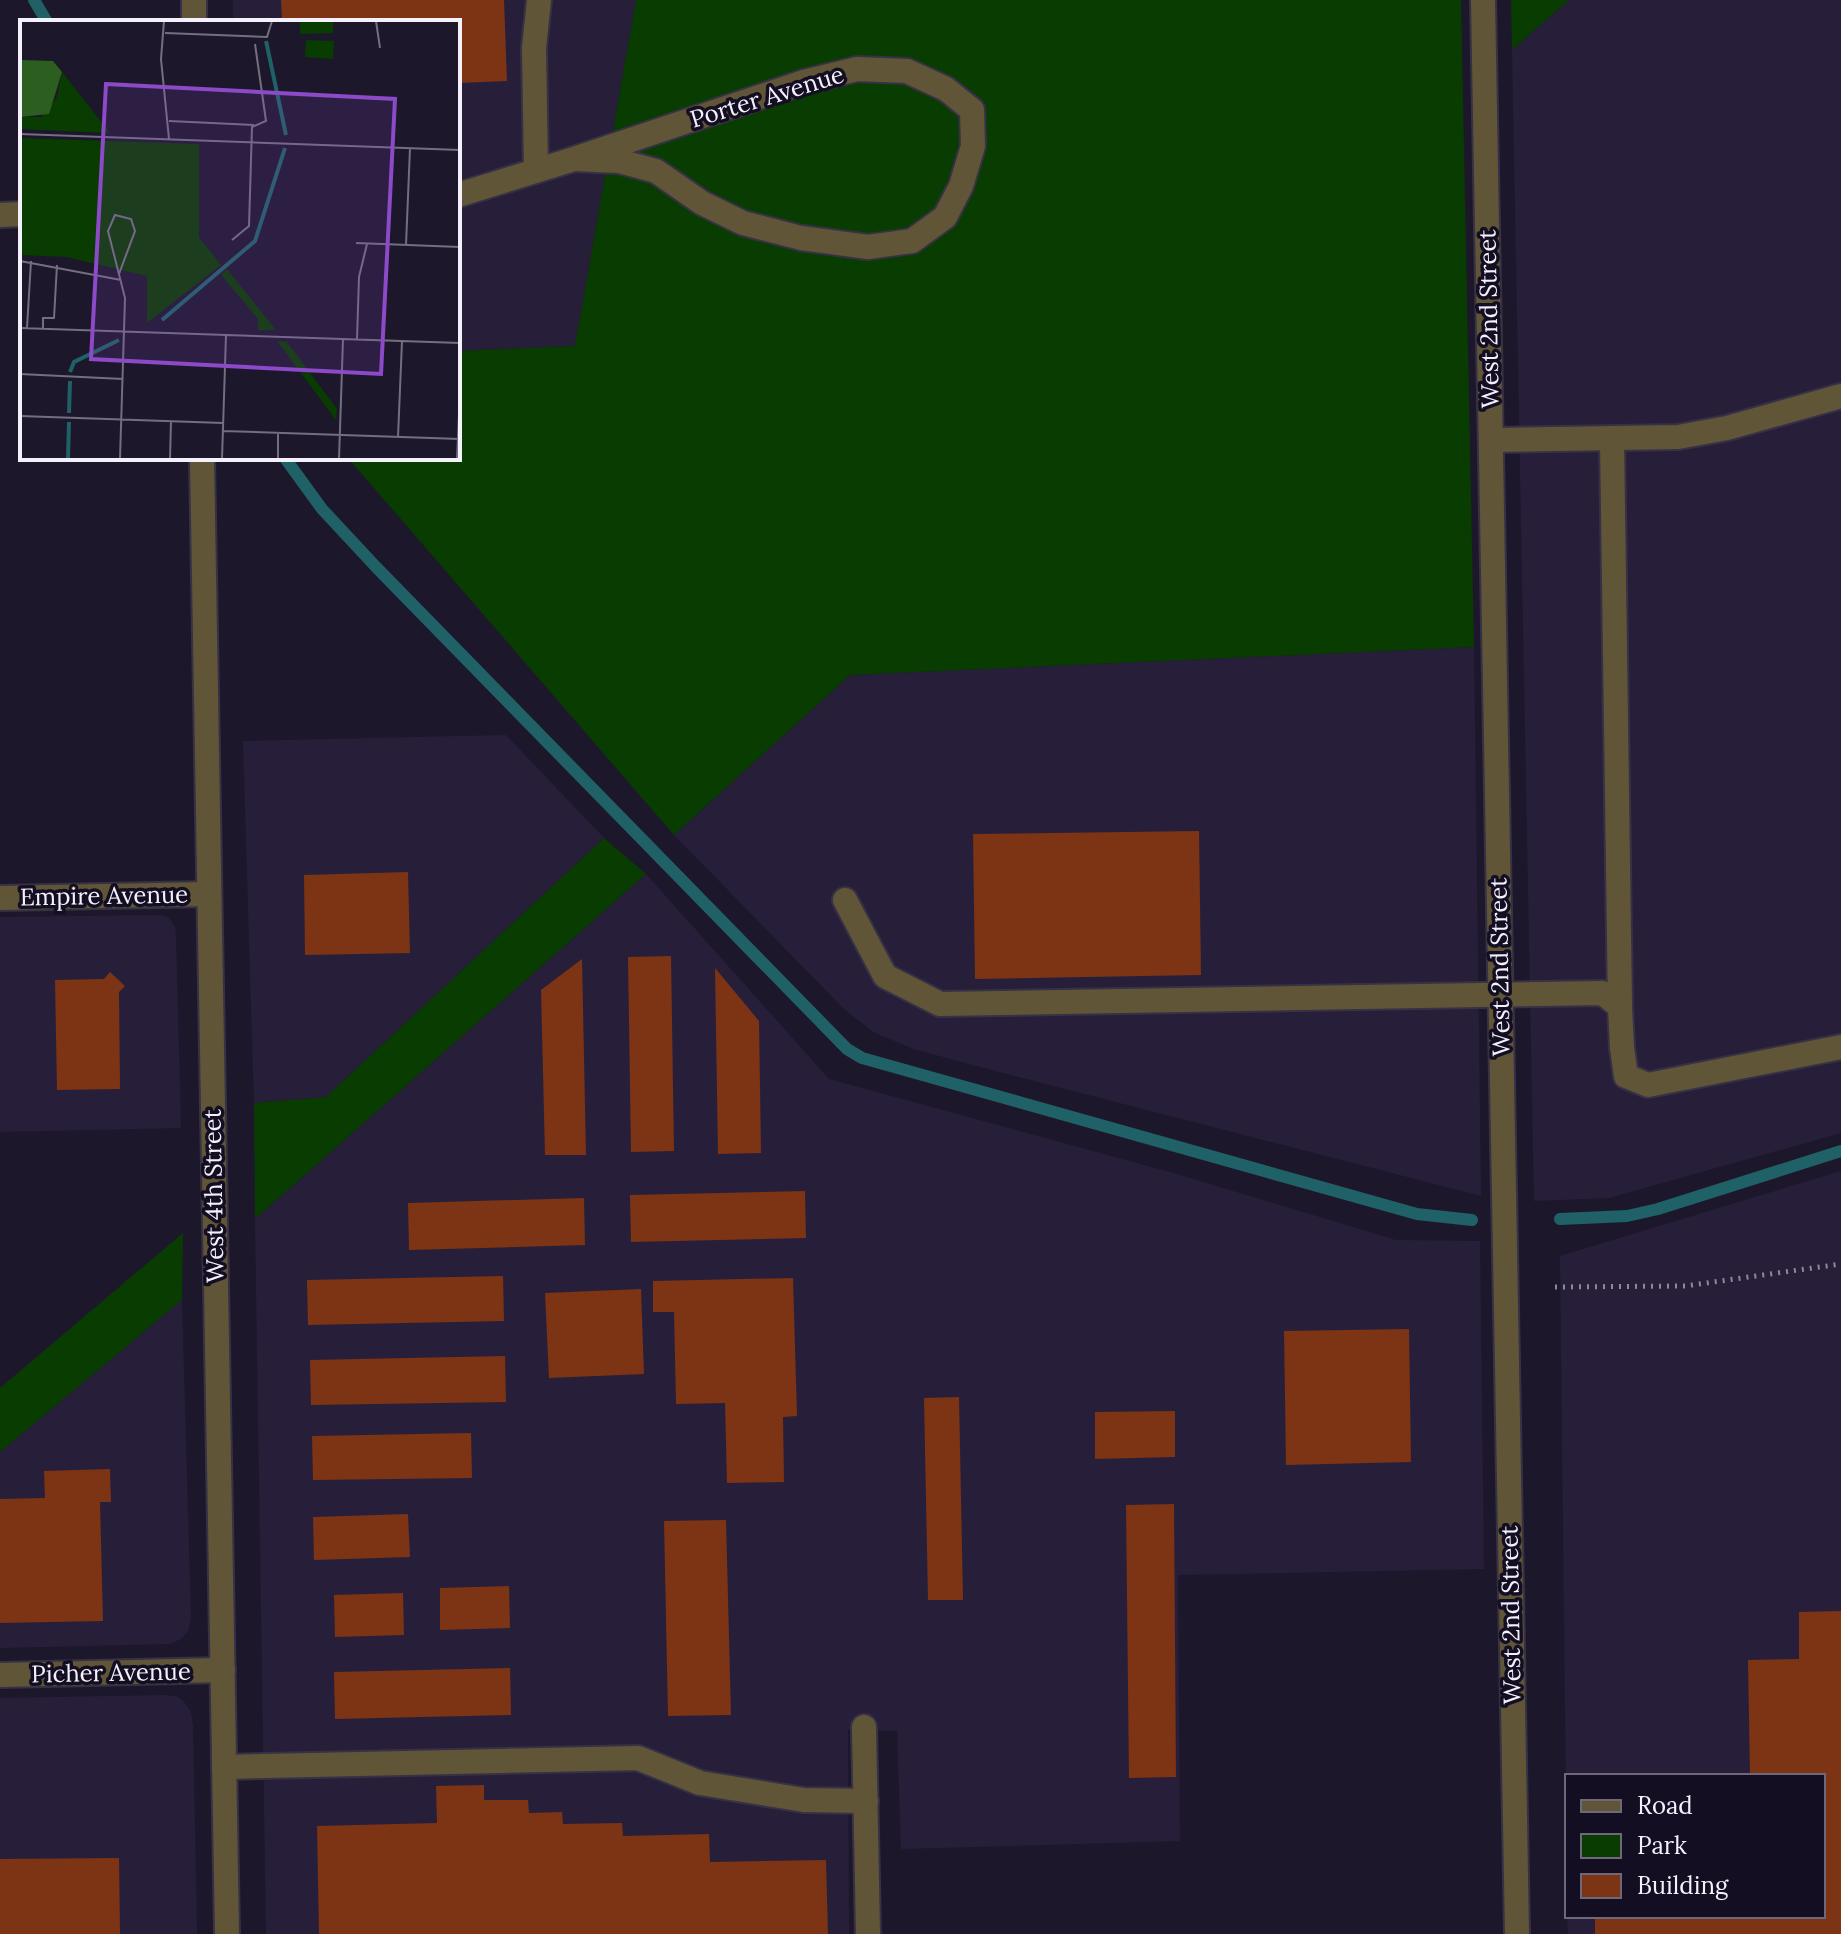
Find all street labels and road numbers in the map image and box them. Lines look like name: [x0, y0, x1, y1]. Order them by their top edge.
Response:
street label: Porter Avenue: [686, 58, 848, 135]
street label: West 2nd Street: [1471, 229, 1506, 409]
street label: West 2nd Street: [1482, 877, 1517, 1057]
street label: Empire Avenue: [19, 879, 188, 912]
street label: West 4th Street: [196, 1108, 231, 1283]
street label: West 2nd Street: [1493, 1525, 1528, 1705]
street label: Picher Avenue: [31, 1656, 191, 1689]

